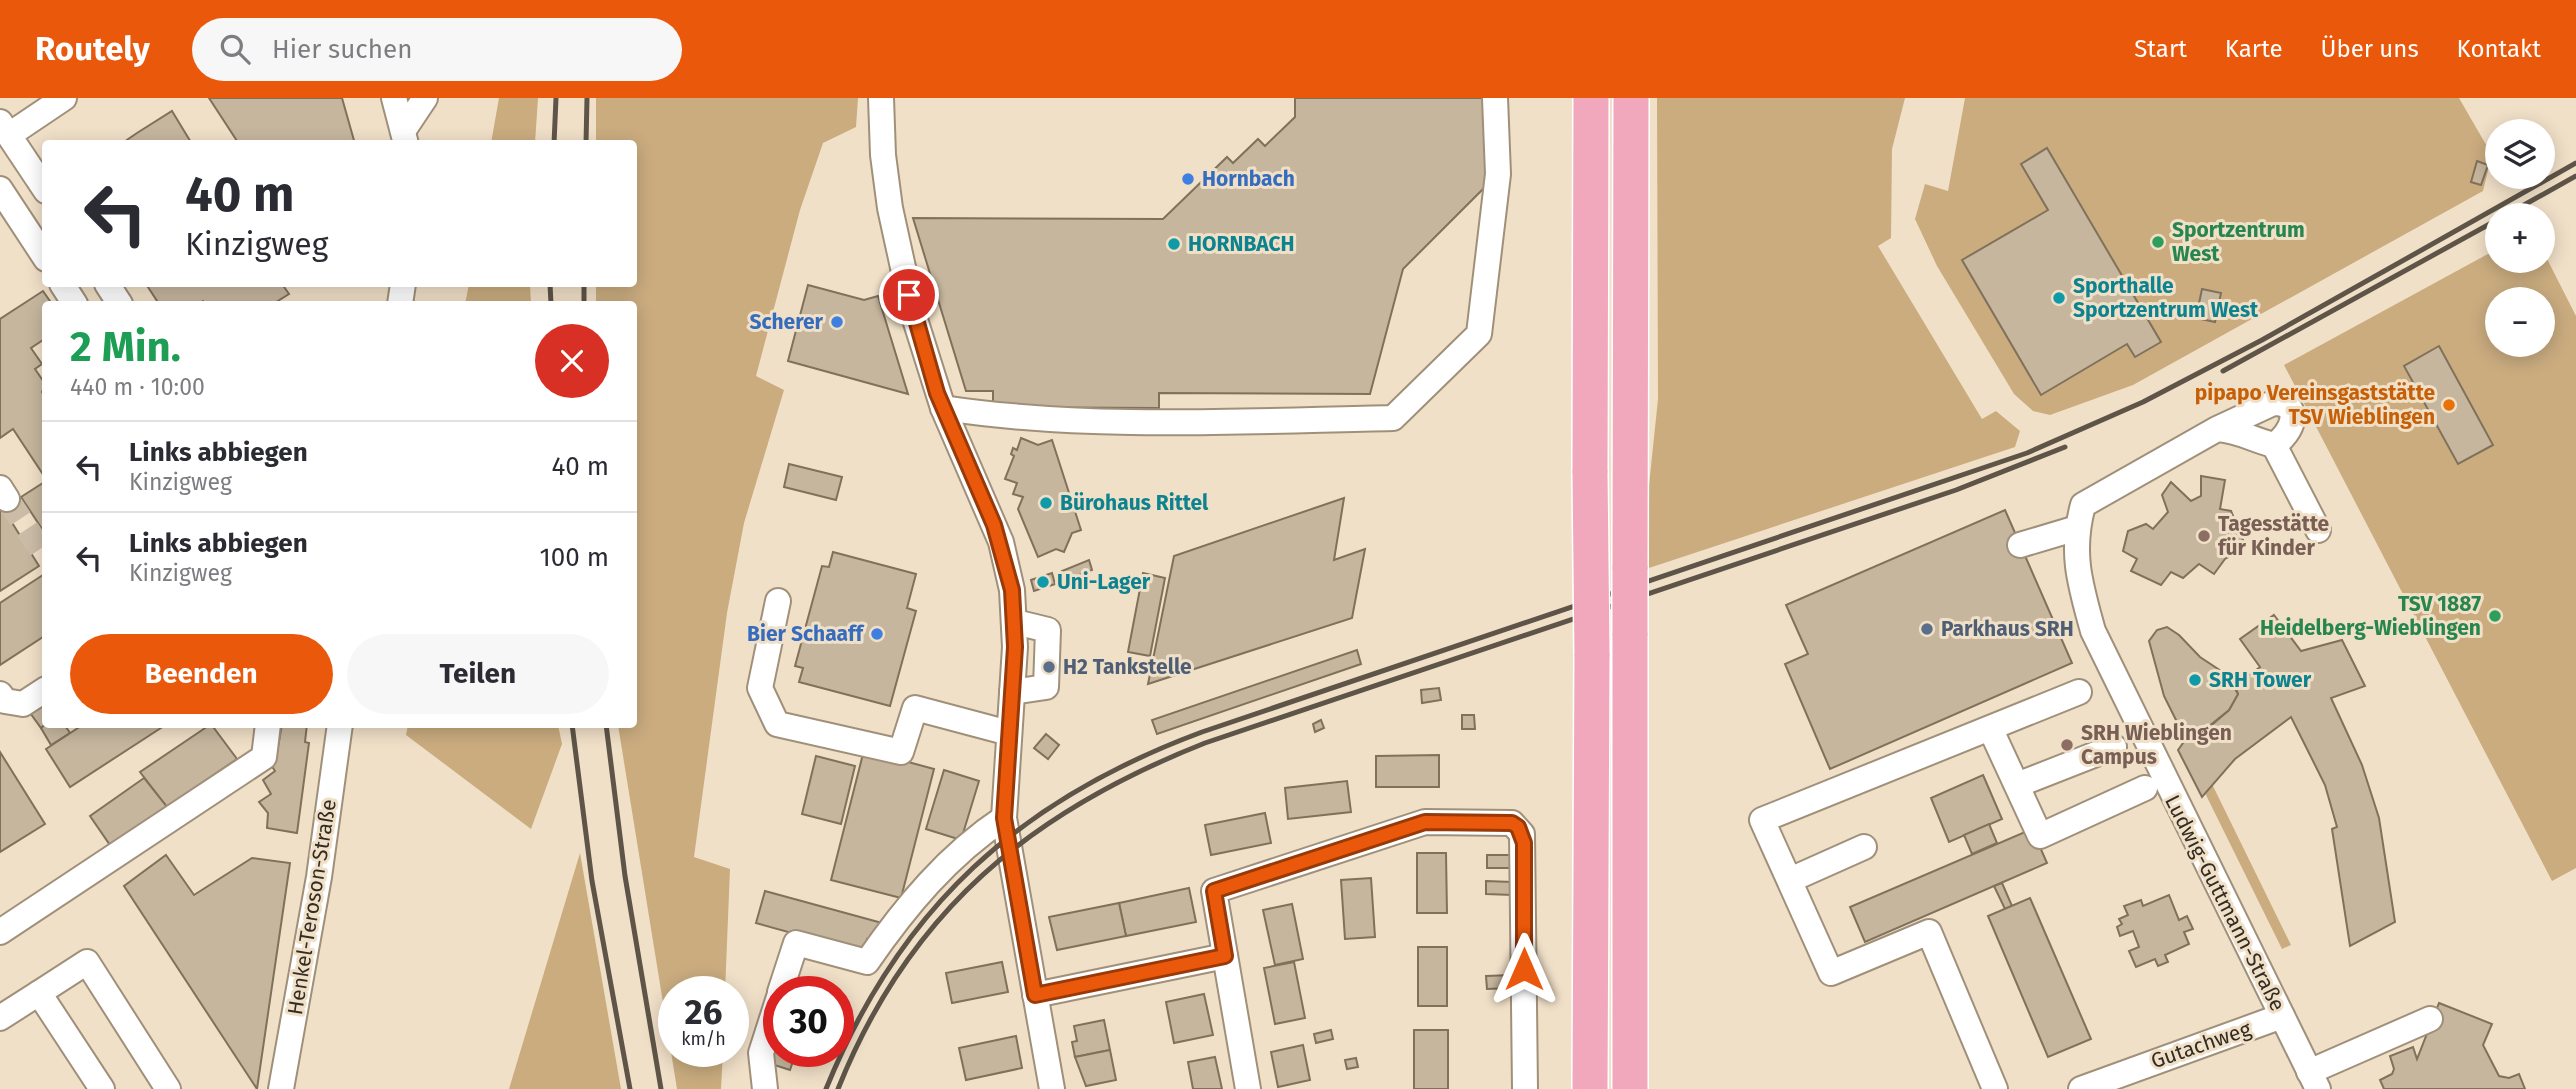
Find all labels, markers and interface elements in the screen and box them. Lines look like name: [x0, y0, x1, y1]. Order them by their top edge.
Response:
search box: [192, 18, 682, 81]
text: Routely: [35, 29, 150, 69]
icon: search: [216, 30, 254, 68]
text: Hier suchen: [272, 34, 412, 65]
text: Start: [2134, 35, 2187, 63]
text: Karte: [2225, 35, 2283, 63]
text: Über uns: [2321, 35, 2419, 63]
text: Kontakt: [2457, 35, 2541, 63]
map controls: [2485, 119, 2555, 357]
button: layers: [2485, 119, 2555, 189]
text: 40 m: [185, 165, 294, 224]
place label: Hornbach: [1202, 166, 1295, 192]
icon: left: [70, 168, 161, 259]
marker: Hornbach: [1180, 171, 1196, 187]
button: +: [2485, 203, 2555, 273]
place label: Sportzentrum West: [2172, 217, 2305, 267]
text: Kinzigweg: [185, 225, 328, 263]
place label: HORNBACH: [1188, 231, 1294, 257]
marker: Sportzentrum West: [2150, 234, 2166, 250]
marker: HORNBACH: [1166, 236, 1182, 252]
pin: [879, 265, 939, 325]
place label: Sporthalle Sportzentrum West: [2073, 273, 2259, 323]
icon: arrive: [890, 276, 928, 314]
button: −: [2485, 287, 2555, 357]
marker: Sporthalle Sportzentrum West: [2051, 290, 2067, 306]
place label: Scherer: [749, 309, 824, 335]
marker: Scherer: [829, 314, 845, 330]
text: 2 Min.: [70, 322, 181, 372]
button: close: [535, 324, 609, 398]
text: 440 m · 10:00: [70, 373, 205, 401]
place label: pipapo Vereinsgaststätte TSV Wieblingen: [2195, 380, 2435, 430]
marker: pipapo Vereinsgaststätte TSV Wieblingen: [2441, 397, 2457, 413]
text: Links abbiegen: [129, 437, 308, 468]
icon: left: [70, 448, 108, 486]
text: 40 m: [551, 451, 609, 482]
text: Kinzigweg: [129, 468, 232, 496]
place label: Bürohaus Rittel: [1060, 490, 1209, 516]
marker: Bürohaus Rittel: [1038, 495, 1054, 511]
place label: Tagesstätte für Kinder: [2218, 511, 2330, 561]
text: Links abbiegen: [129, 528, 308, 559]
marker: Tagesstätte für Kinder: [2196, 528, 2212, 544]
icon: left: [70, 539, 108, 577]
text: 100 m: [540, 542, 609, 573]
text: Kinzigweg: [129, 559, 232, 587]
place label: Uni-Lager: [1057, 569, 1151, 595]
marker: Uni-Lager: [1035, 574, 1051, 590]
place label: TSV 1887 Heidelberg-Wieblingen: [2260, 591, 2481, 641]
marker: TSV 1887 Heidelberg-Wieblingen: [2487, 608, 2503, 624]
place label: Parkhaus SRH: [1941, 616, 2074, 642]
place label: Bier Schaaff: [747, 621, 866, 647]
marker: Parkhaus SRH: [1919, 621, 1935, 637]
marker: Bier Schaaff: [869, 626, 885, 642]
button: Beenden: [70, 634, 333, 714]
button: Teilen: [347, 634, 609, 714]
place label: H2 Tankstelle: [1063, 654, 1192, 680]
marker: H2 Tankstelle: [1041, 659, 1057, 675]
place label: SRH Tower: [2209, 667, 2312, 693]
marker: SRH Tower: [2187, 672, 2203, 688]
place label: SRH Wieblingen Campus: [2081, 720, 2232, 770]
marker: SRH Wieblingen Campus: [2059, 737, 2075, 753]
street label: Ludwig-Guttmann-Straße: [2159, 791, 2291, 1015]
street label: Henkel-Teroson-Straße: [282, 797, 342, 1017]
position arrow: [1487, 932, 1561, 1006]
speed limit sign: 30: [763, 976, 854, 1067]
text: 26: [685, 991, 722, 1033]
street label: Gutachweg: [2148, 1016, 2255, 1074]
text: km/h: [681, 1028, 726, 1050]

